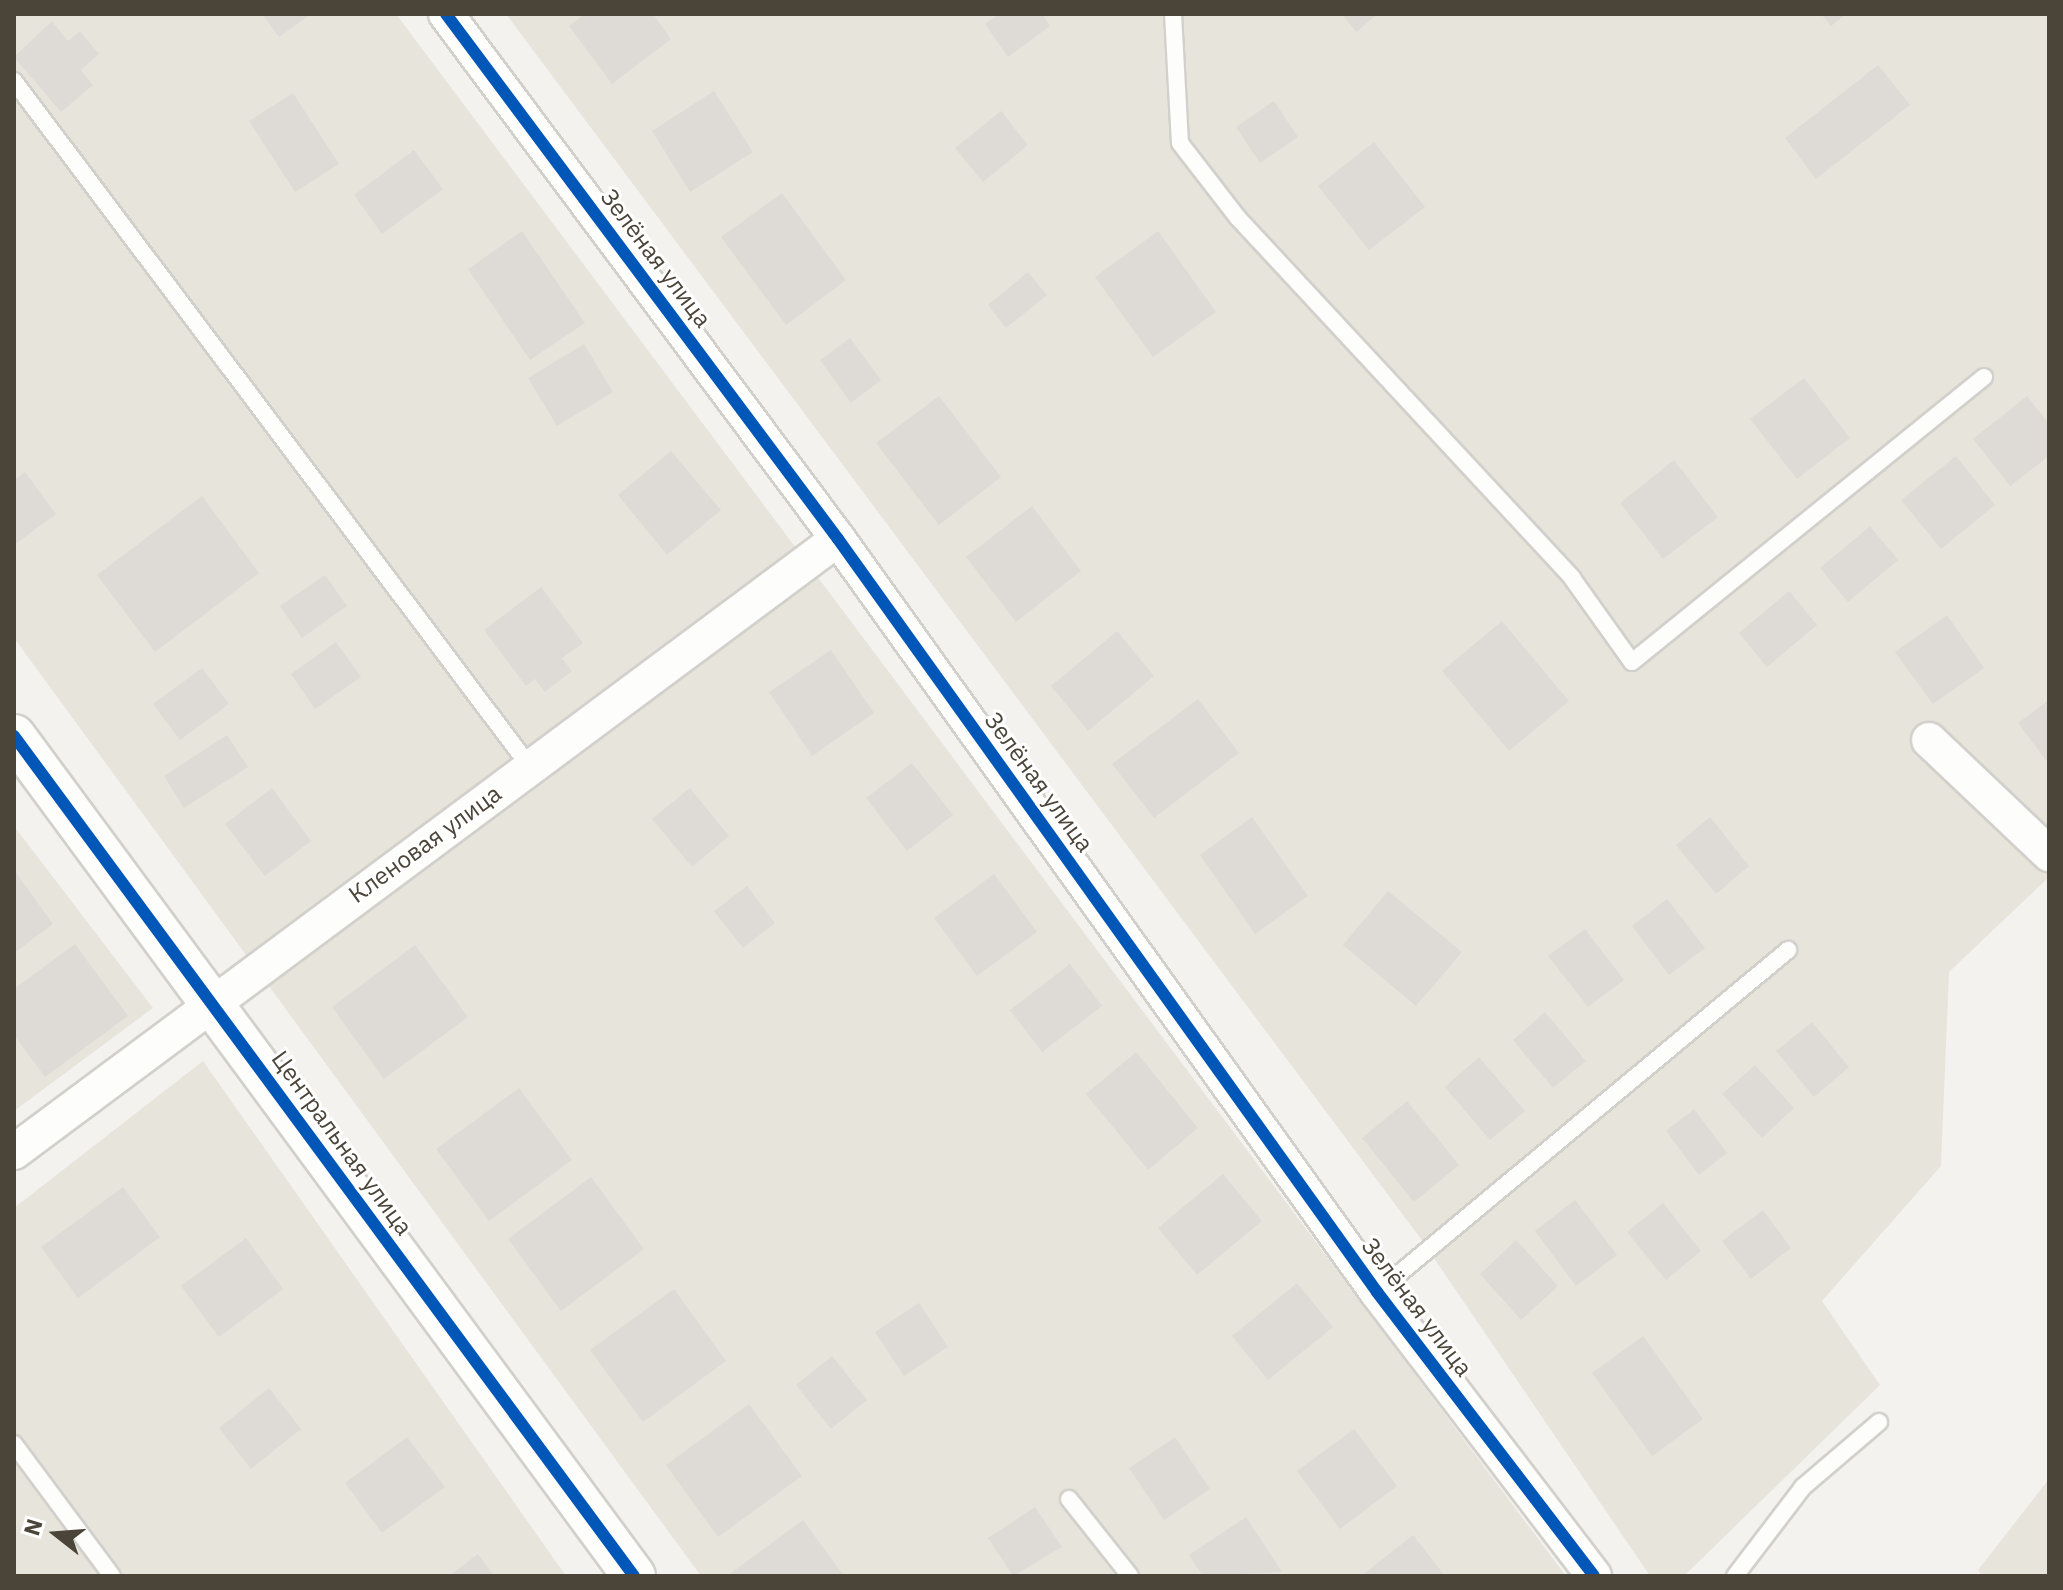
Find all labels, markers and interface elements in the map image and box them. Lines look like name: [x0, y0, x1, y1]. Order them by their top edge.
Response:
street label: Зелёная улица: [595, 183, 717, 333]
street label: Зелёная улица: [979, 706, 1099, 858]
street label: Кленовая улица: [343, 779, 507, 909]
street label: Центральная улица: [265, 1045, 419, 1241]
street label: Зелёная улица: [1356, 1232, 1478, 1382]
north arrow: [16, 1494, 96, 1574]
text: N: [16, 1515, 49, 1539]

